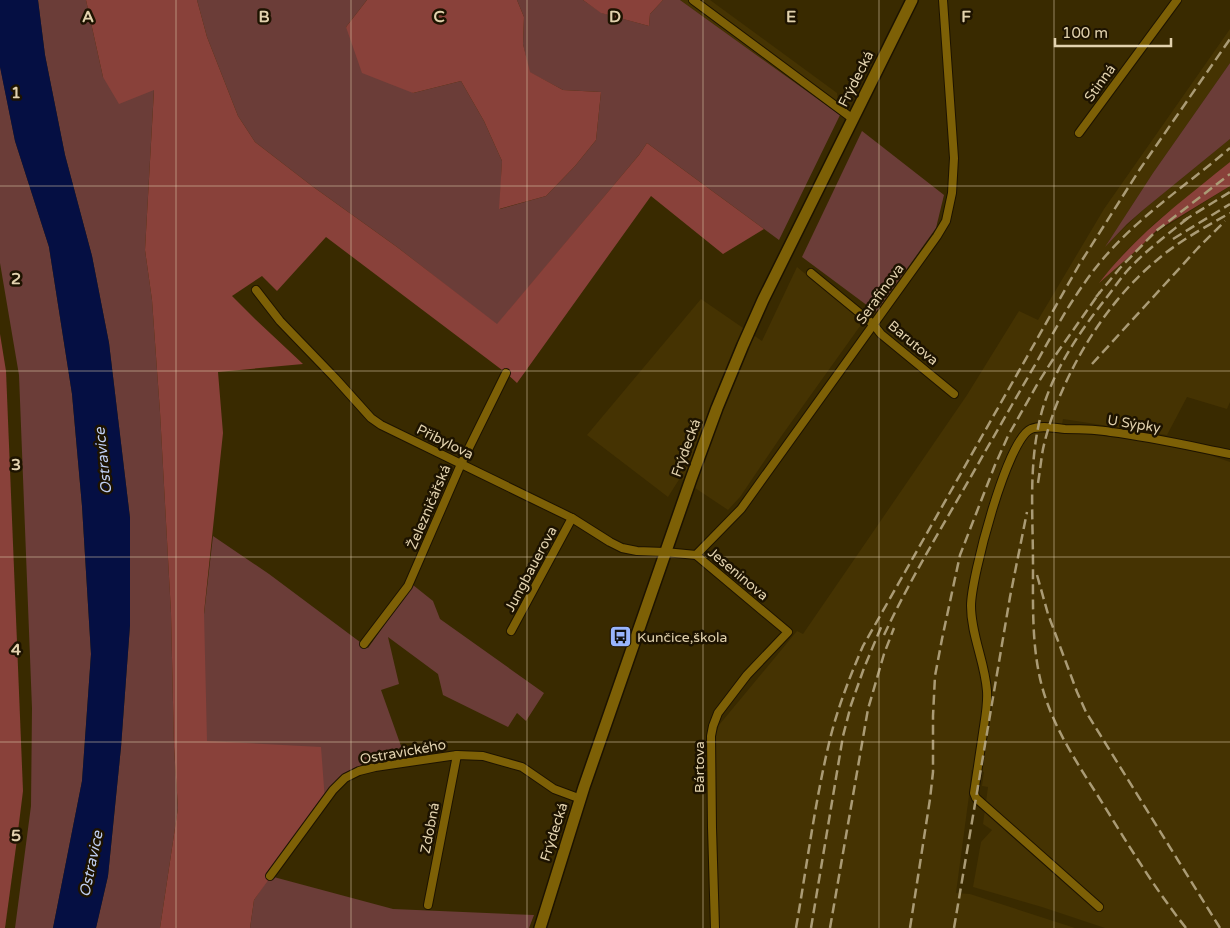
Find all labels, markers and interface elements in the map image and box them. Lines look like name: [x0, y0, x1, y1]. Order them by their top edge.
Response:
text: A: [82, 7, 94, 27]
text: B: [258, 7, 270, 27]
text: C: [433, 7, 445, 27]
text: D: [609, 7, 621, 27]
text: E: [786, 7, 796, 27]
text: F: [961, 7, 971, 27]
scale bar: [1055, 15, 1171, 47]
text: 100 m: [1062, 24, 1108, 42]
street label: Frýdecká: [835, 48, 877, 110]
street label: Stinná: [1081, 61, 1119, 105]
text: 1: [11, 83, 21, 103]
street label: Serafinova: [852, 260, 908, 328]
text: 2: [11, 269, 21, 289]
street label: Barutova: [884, 317, 942, 369]
street label: U Sýpky: [1106, 411, 1162, 437]
street label: Frýdecká: [668, 417, 704, 479]
street label: Přibylova: [414, 421, 476, 463]
water label: Ostravice: [90, 425, 115, 495]
text: 3: [11, 455, 21, 475]
street label: Železničářská: [404, 462, 454, 552]
street label: Jungbauerova: [501, 523, 561, 615]
street label: Jeseninova: [704, 544, 772, 604]
bus stop icon: Kunčice,škola: [609, 625, 633, 649]
place label: Kunčice,škola: [637, 629, 727, 646]
text: 4: [11, 640, 21, 660]
street label: Ostravického: [359, 736, 447, 768]
street label: Bártova: [691, 741, 708, 793]
street label: Zdobná: [417, 801, 443, 855]
street label: Frýdecká: [537, 801, 571, 863]
text: 5: [11, 826, 21, 846]
water label: Ostravice: [75, 828, 107, 899]

